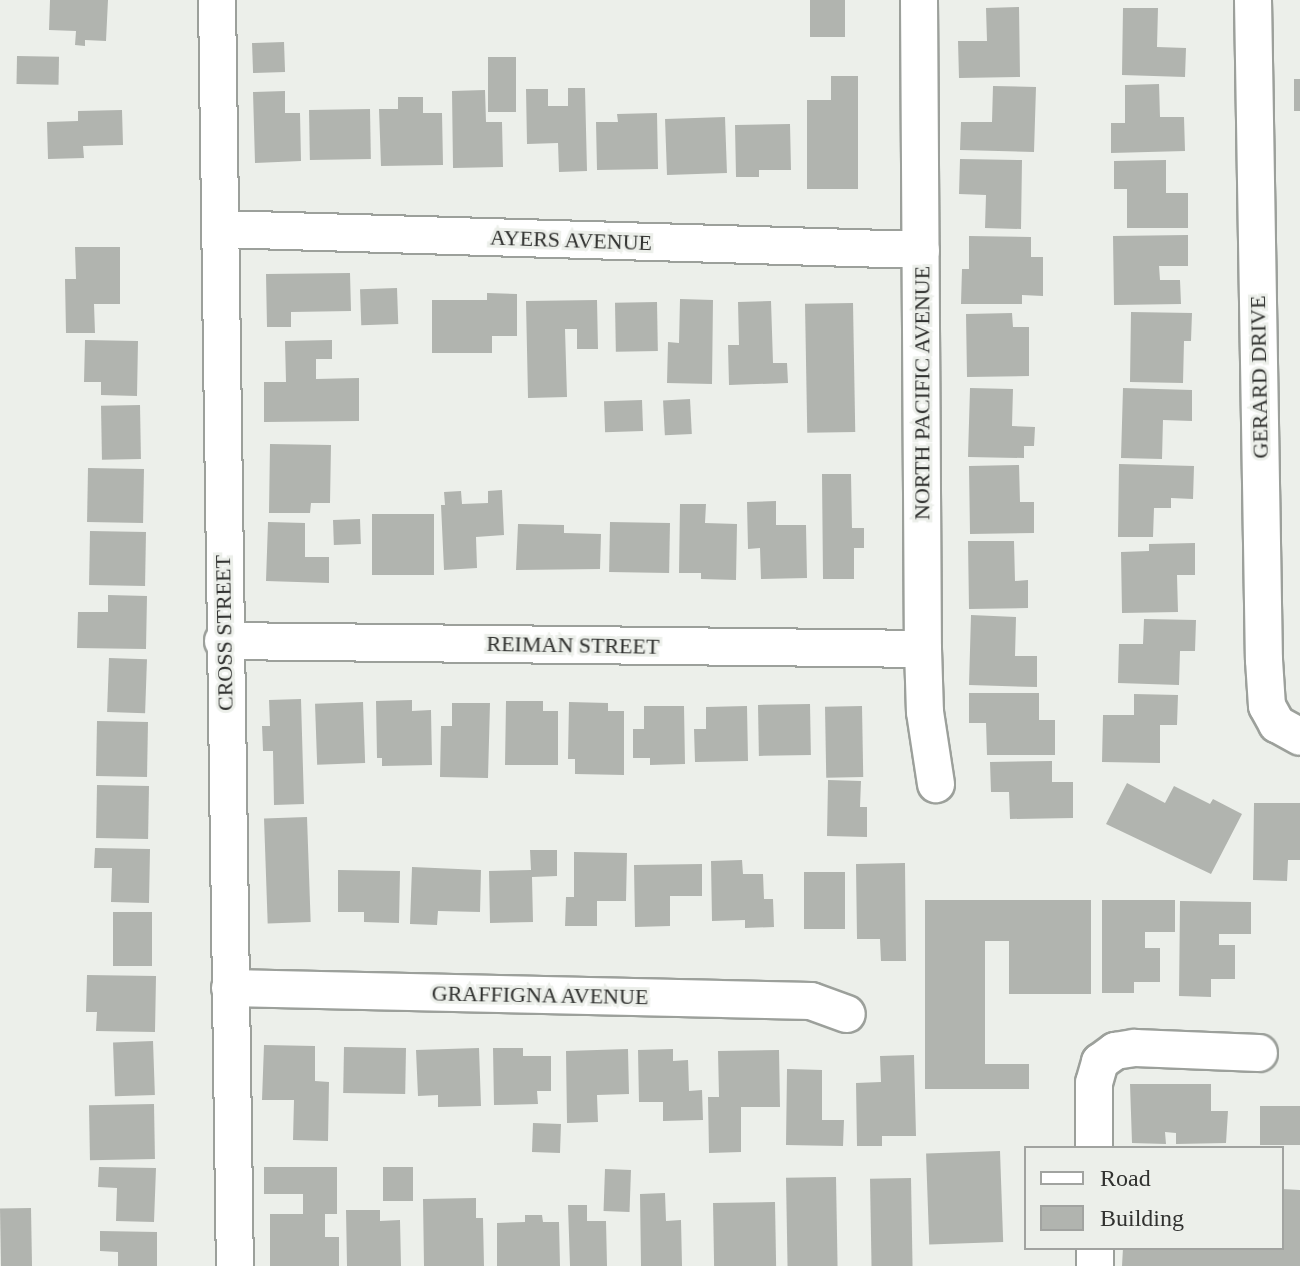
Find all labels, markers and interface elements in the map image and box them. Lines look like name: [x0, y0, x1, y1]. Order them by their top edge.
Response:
street label: AYERS AVENUE: [489, 224, 653, 256]
street label: NORTH PACIFIC AVENUE: [909, 265, 935, 521]
street label: GERARD DRIVE: [1244, 295, 1274, 459]
street label: CROSS STREET: [209, 555, 239, 711]
street label: REIMAN STREET: [486, 630, 660, 660]
street label: GRAFFIGNA AVENUE: [430, 980, 650, 1010]
legend: [1024, 1146, 1284, 1250]
text: Road: [1100, 1165, 1151, 1191]
text: Building: [1100, 1205, 1184, 1231]

